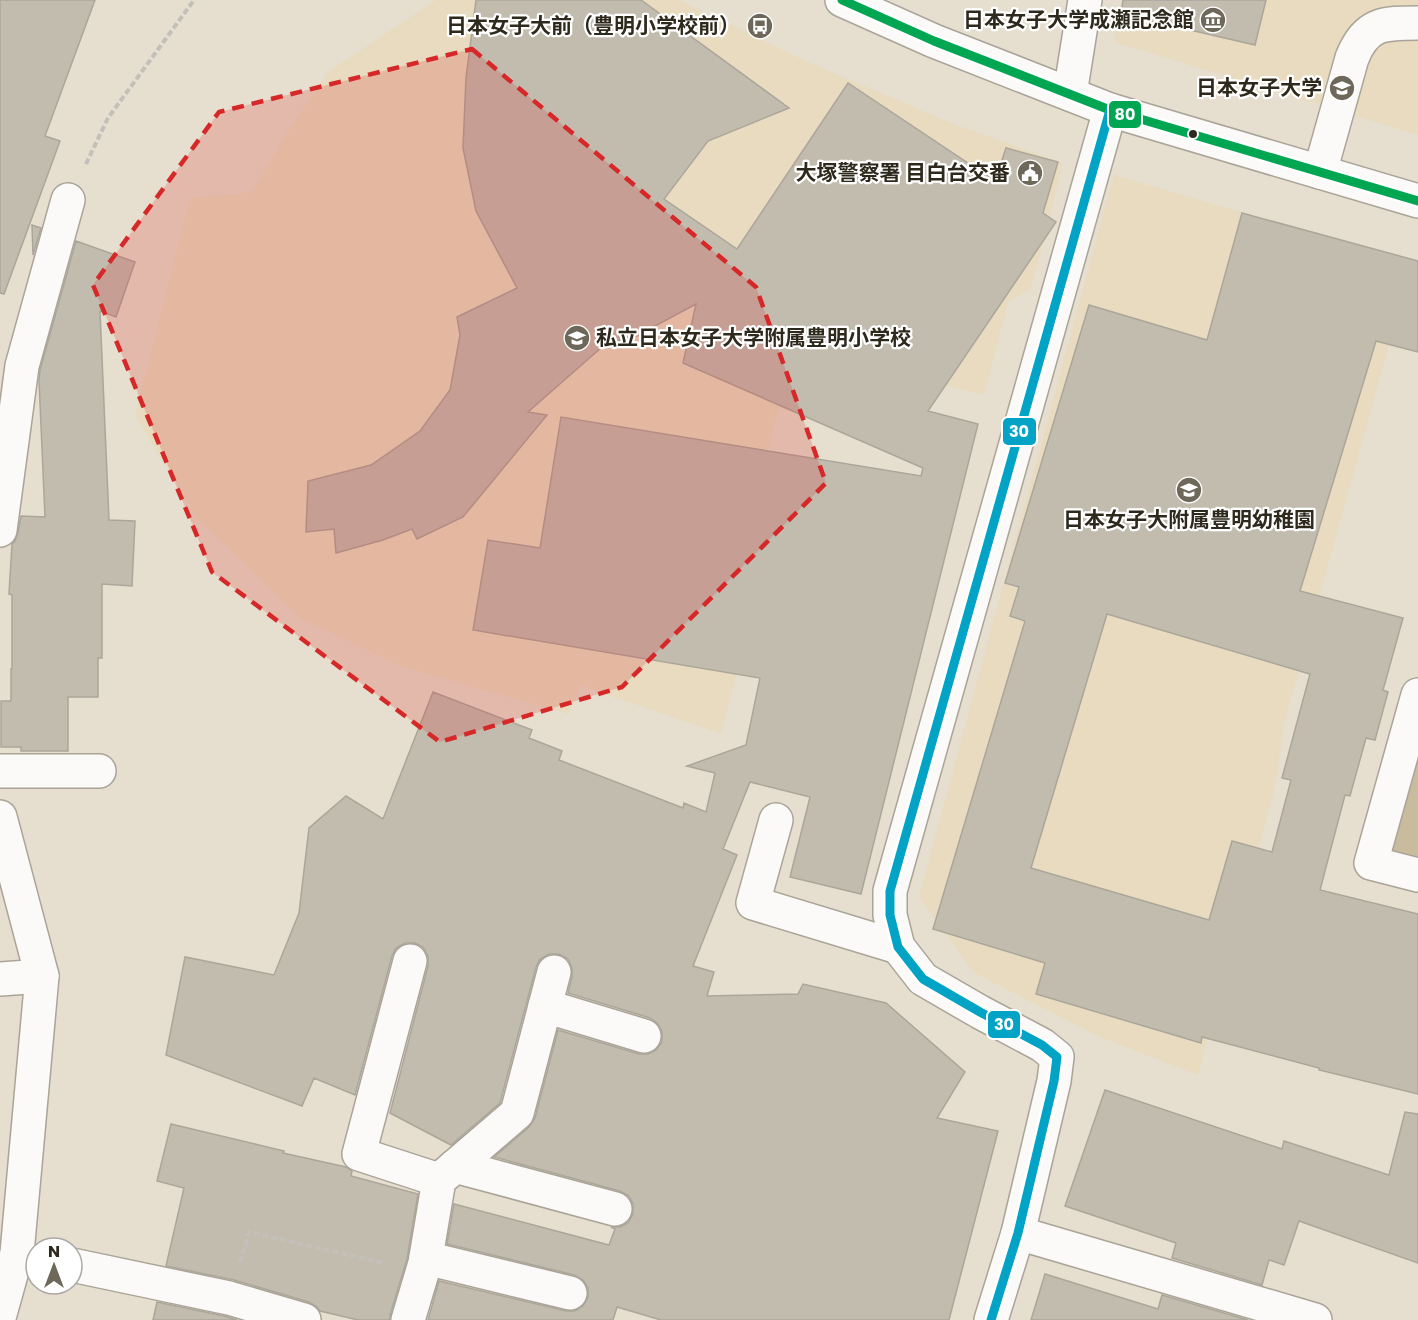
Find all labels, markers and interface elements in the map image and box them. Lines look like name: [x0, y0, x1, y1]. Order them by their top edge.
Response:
place label: 日本女子大学成瀬記念館: [963, 5, 1194, 34]
museum icon: 日本女子大学成瀬記念館: [1198, 5, 1228, 35]
place label: 日本女子大前（豊明小学校前）: [446, 11, 740, 40]
bus stop icon: 日本女子大前（豊明小学校前）: [745, 11, 775, 41]
place label: 日本女子大学: [1196, 73, 1322, 102]
school or university icon: 日本女子大学: [1327, 73, 1357, 103]
line badge: 80: [1108, 100, 1142, 129]
text: 80: [1115, 103, 1135, 126]
unlabelled marker: [1187, 128, 1199, 140]
place label: 大塚警察署 目白台交番: [796, 158, 1010, 187]
public building icon: 大塚警察署 目白台交番: [1015, 158, 1045, 188]
school or university icon: 私立日本女子大学附属豊明小学校: [562, 323, 592, 353]
place label: 私立日本女子大学附属豊明小学校: [596, 323, 911, 352]
line badge: 30: [1002, 417, 1037, 446]
text: 30: [1009, 420, 1029, 443]
school or university icon: 日本女子大附属豊明幼稚園: [1174, 475, 1204, 505]
place label: 日本女子大附属豊明幼稚園: [1063, 505, 1315, 534]
line badge: 30: [987, 1010, 1021, 1039]
text: 30: [994, 1013, 1014, 1036]
north arrow: [24, 1236, 84, 1296]
text: N: [48, 1240, 60, 1263]

